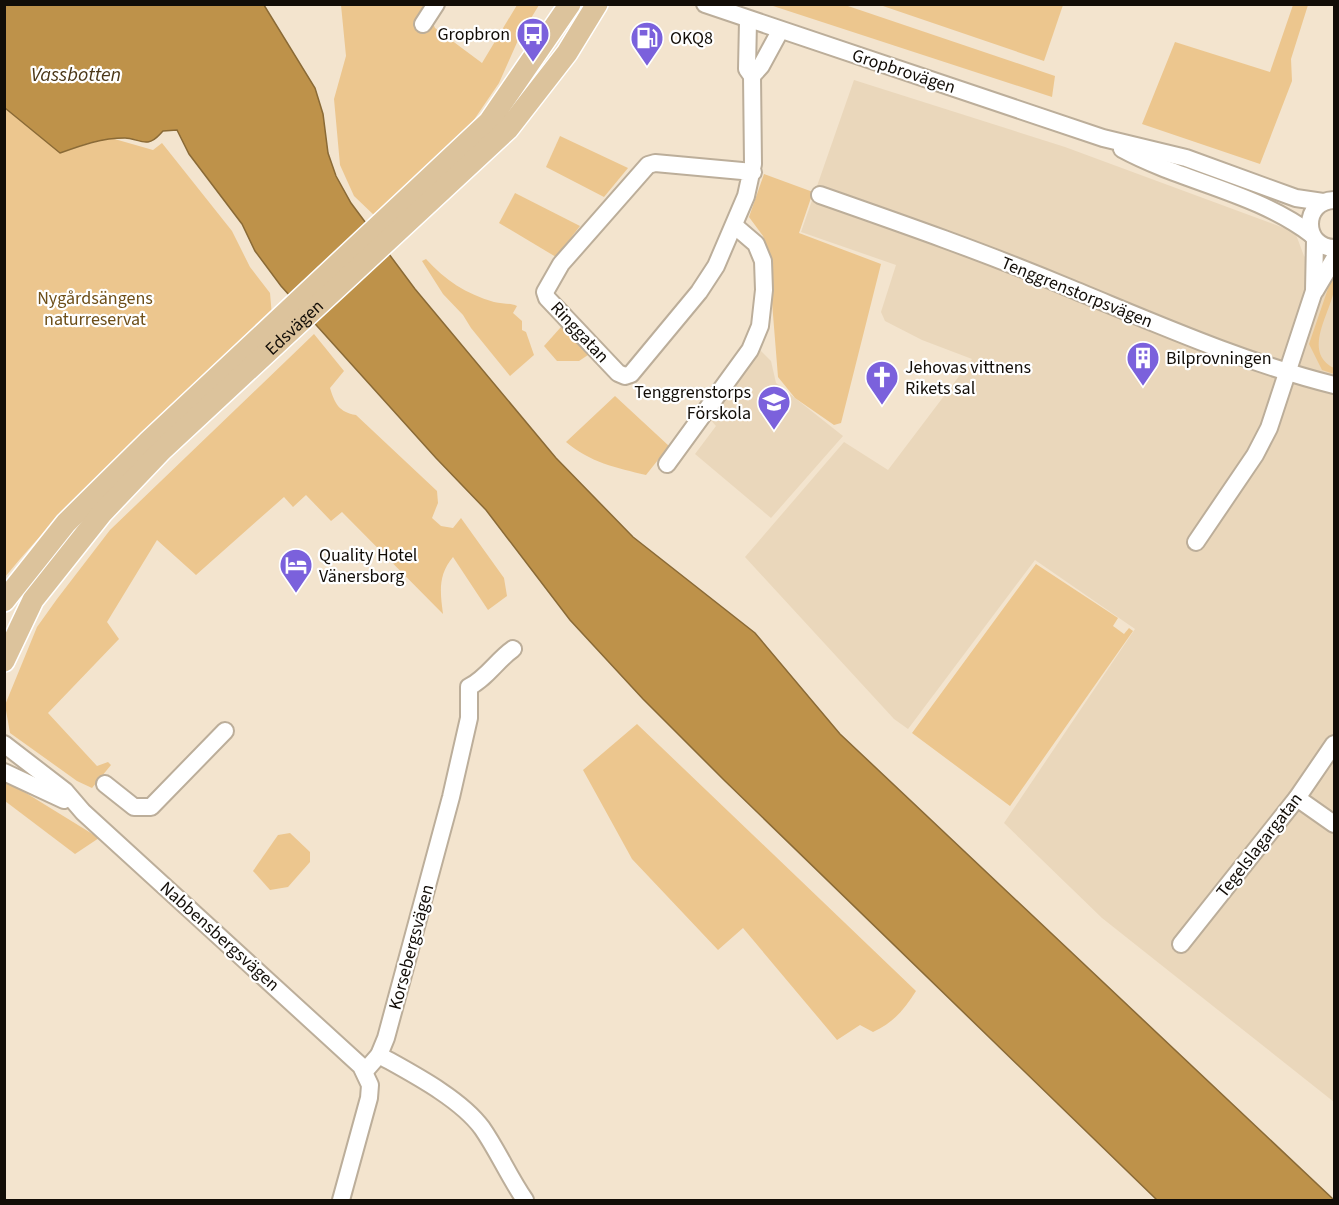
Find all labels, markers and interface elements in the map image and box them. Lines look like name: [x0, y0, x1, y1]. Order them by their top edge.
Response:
bus stop icon: Gropbron: [515, 16, 551, 63]
fuel station icon: OKQ8: [629, 20, 665, 67]
place label: Gropbron: [437, 22, 510, 47]
place label: OKQ8: [670, 26, 713, 51]
street label: Gropbrovägen: [849, 43, 959, 100]
water label: Vassbotten: [31, 61, 121, 89]
street label: Tenggrenstorpsvägen: [997, 251, 1156, 334]
park label: Nygårdsängens naturreservat: [37, 286, 153, 332]
street label: Edsvägen: [260, 294, 329, 361]
street label: Ringgatan: [545, 296, 615, 369]
building icon: Bilprovningen: [1125, 340, 1161, 387]
place label: Bilprovningen: [1166, 346, 1271, 371]
place label: Jehovas vittnens Rikets sal: [905, 355, 1031, 401]
church icon: Jehovas vittnens Rikets sal: [864, 359, 900, 406]
place label: Tenggrenstorps Förskola: [634, 380, 751, 426]
school or university icon: Tenggrenstorps Förskola: [756, 384, 792, 431]
place label: Quality Hotel Vänersborg: [319, 543, 417, 589]
hotel icon: Quality Hotel Vänersborg: [278, 547, 314, 594]
street label: Tegelslagargatan: [1210, 788, 1308, 903]
street label: Nabbensbergsvägen: [154, 876, 285, 997]
street label: Korsebergsvägen: [383, 882, 440, 1013]

